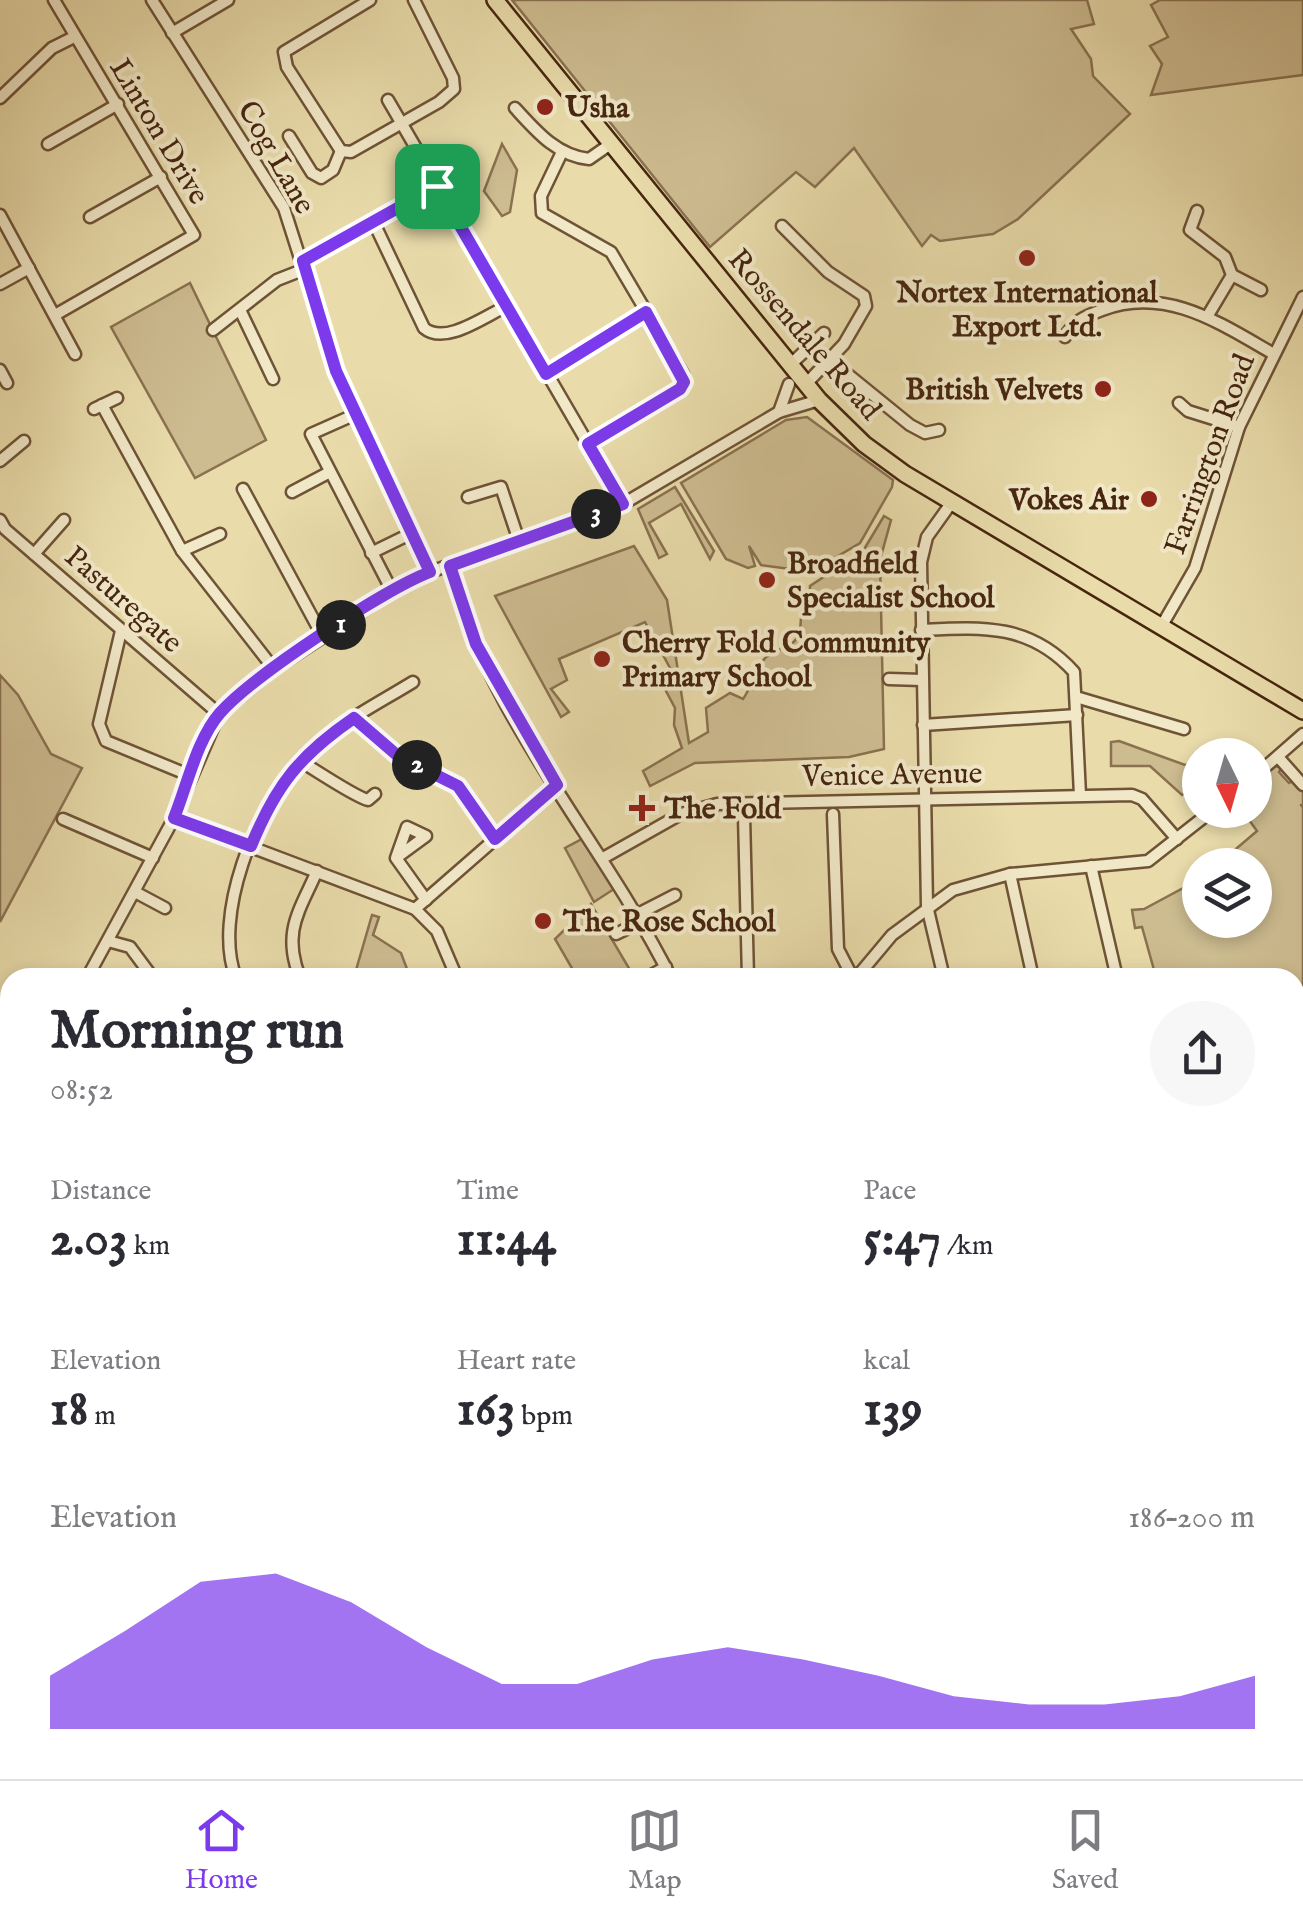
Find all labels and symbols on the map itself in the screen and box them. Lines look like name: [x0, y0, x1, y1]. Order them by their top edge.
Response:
street label: Linton Drive: [100, 52, 217, 212]
place label: Usha: [565, 90, 630, 128]
street label: Cog Lane: [228, 95, 323, 221]
marker: Usha: [534, 96, 556, 118]
pin: [395, 144, 480, 229]
street label: Rossendale Road: [719, 242, 889, 430]
marker: Nortex International Export Ltd.: [1016, 247, 1038, 269]
place label: Nortex International Export Ltd.: [895, 275, 1159, 347]
street label: Farrington Road: [1157, 348, 1265, 560]
place label: British Velvets: [905, 372, 1083, 410]
marker: British Velvets: [1092, 378, 1114, 400]
place label: Vokes Air: [1008, 482, 1130, 520]
marker: Vokes Air: [1138, 488, 1160, 510]
pin: 3: [571, 489, 621, 539]
street label: Pasturegate: [56, 539, 190, 662]
place label: Broadfield Specialist School: [787, 546, 995, 618]
marker: Broadfield Specialist School: [756, 569, 778, 591]
pin: 1: [316, 600, 366, 650]
place label: Cherry Fold Community Primary School: [622, 625, 931, 697]
marker: Cherry Fold Community Primary School: [591, 648, 613, 670]
north arrow: [1182, 738, 1272, 828]
pin: 2: [392, 740, 442, 790]
street label: Venice Avenue: [800, 755, 983, 797]
place label: The Fold: [663, 791, 782, 829]
marker: The Fold: [629, 795, 655, 821]
place label: The Rose School: [562, 904, 776, 942]
marker: The Rose School: [532, 910, 554, 932]

